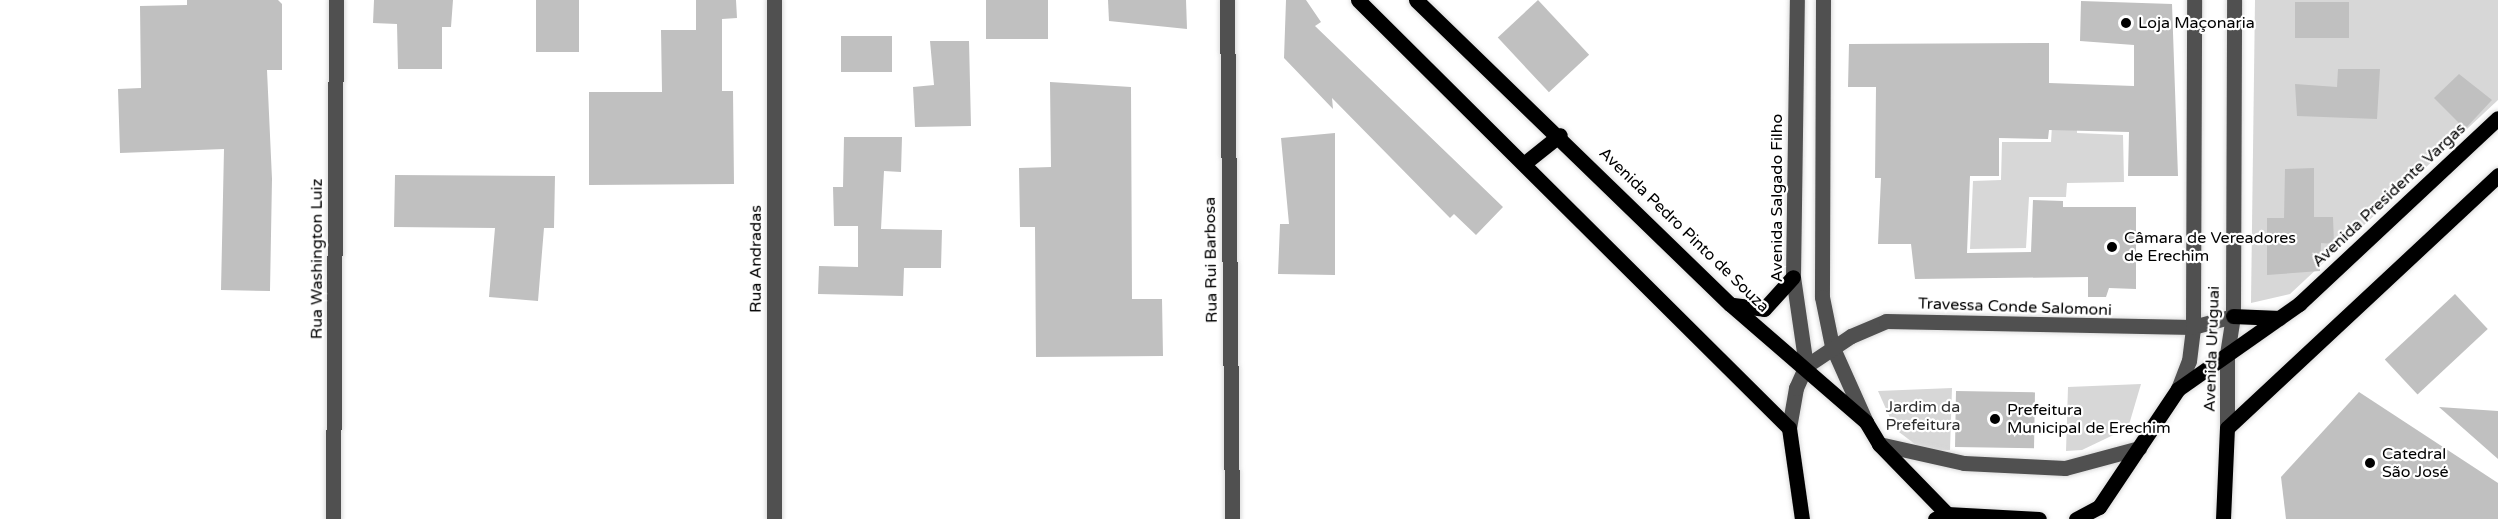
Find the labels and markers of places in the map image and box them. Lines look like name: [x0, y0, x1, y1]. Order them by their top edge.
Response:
place label: Loja Maçonaria: [2138, 13, 2255, 33]
marker: Loja Maçonaria: [2119, 16, 2133, 30]
place label: Câmara de Vereadores de Erechim: [2124, 228, 2296, 266]
marker: Câmara de Vereadores de Erechim: [2105, 240, 2119, 254]
place label: Prefeitura Municipal de Erechim: [2007, 400, 2171, 438]
marker: Prefeitura Municipal de Erechim: [1988, 412, 2002, 426]
place label: Catedral São José: [2382, 444, 2449, 482]
marker: Catedral São José: [2363, 456, 2377, 470]

